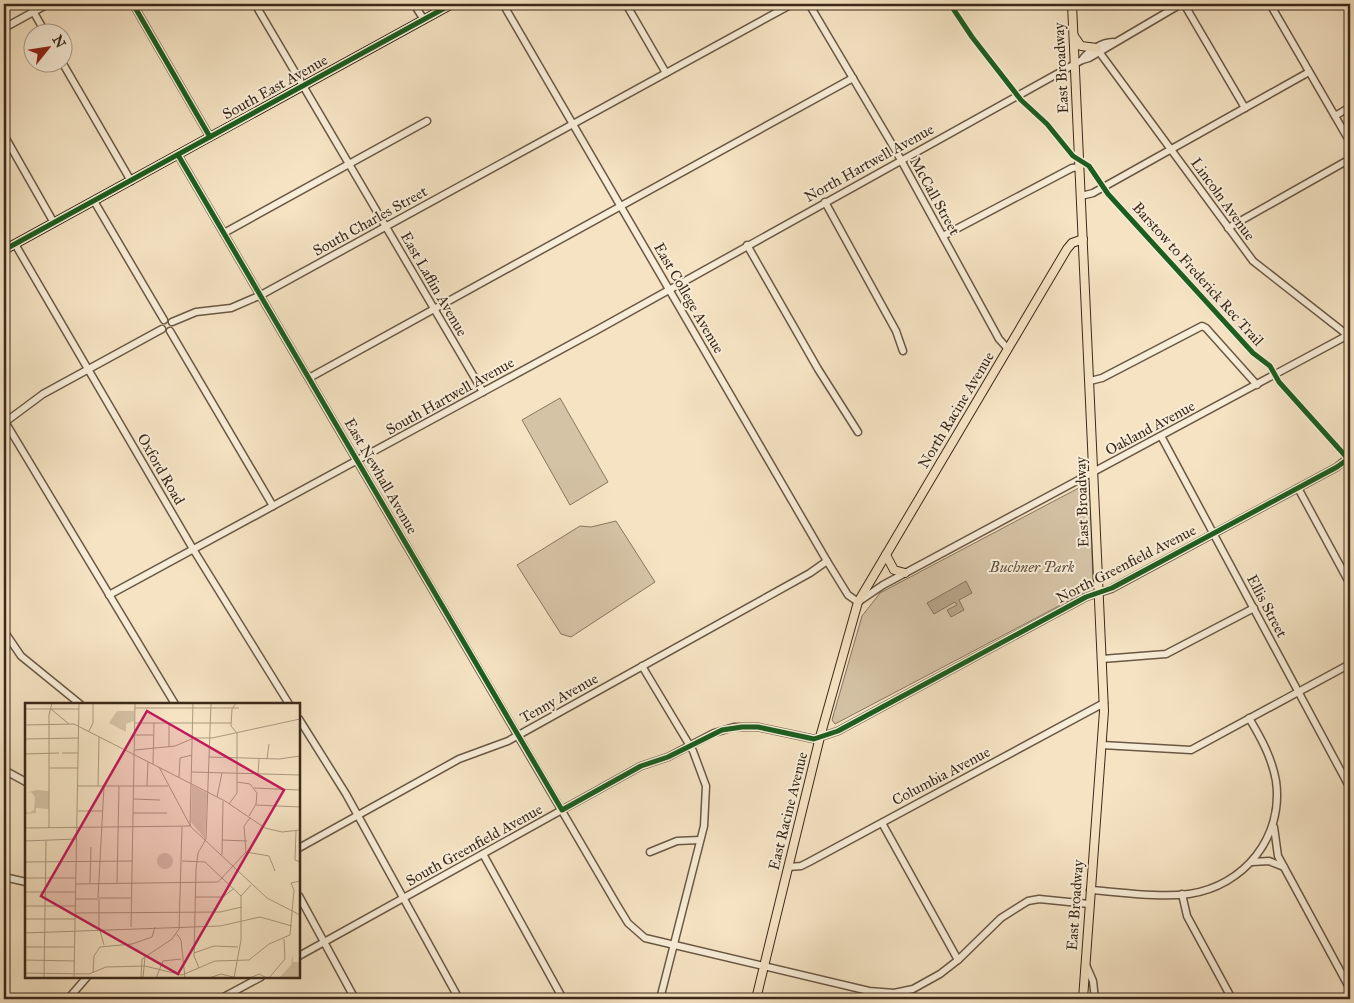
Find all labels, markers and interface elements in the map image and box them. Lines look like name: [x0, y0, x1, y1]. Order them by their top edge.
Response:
street label: East Broadway: [1050, 21, 1072, 114]
north arrow: [22, 22, 72, 72]
text: N: [48, 32, 69, 51]
street label: South East Avenue: [219, 51, 331, 123]
street label: North Hartwell Avenue: [801, 120, 937, 206]
street label: McCall Street: [906, 154, 964, 239]
street label: Lincoln Avenue: [1187, 154, 1259, 244]
street label: South Charles Street: [310, 182, 431, 260]
street label: Barstow to Frederick Rec Trail: [1129, 198, 1268, 350]
street label: East Laflin Avenue: [397, 229, 471, 339]
street label: East College Avenue: [650, 239, 728, 357]
street label: North Racine Avenue: [914, 349, 998, 471]
street label: South Hartwell Avenue: [383, 353, 517, 439]
street label: Oakland Avenue: [1102, 397, 1198, 459]
street label: East Newhall Avenue: [341, 415, 421, 537]
street label: Oxford Road: [133, 430, 189, 508]
street label: East Broadway: [1071, 455, 1093, 548]
street label: North Greenfield Avenue: [1053, 521, 1199, 607]
park label: Buchner Park: [989, 558, 1075, 576]
street label: Ellis Street: [1243, 571, 1291, 641]
street label: Tenny Avenue: [517, 669, 601, 727]
inset map: [25, 703, 300, 978]
street label: Columbia Avenue: [889, 743, 993, 809]
street label: East Racine Avenue: [765, 750, 811, 872]
street label: South Greenfield Avenue: [403, 800, 545, 890]
street label: East Broadway: [1063, 858, 1087, 951]

